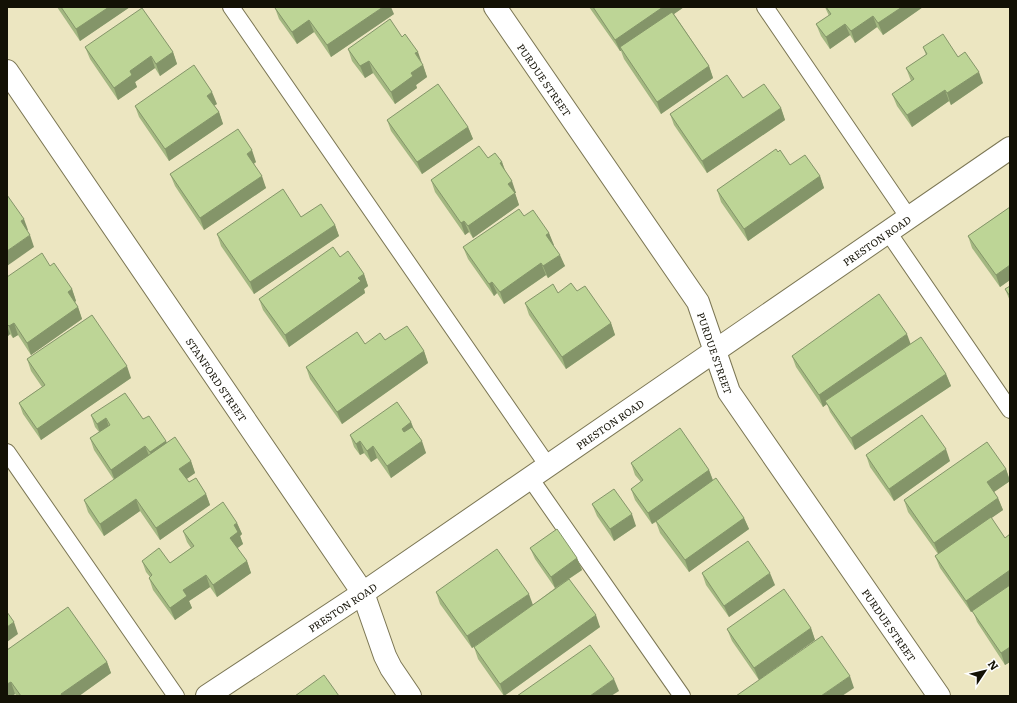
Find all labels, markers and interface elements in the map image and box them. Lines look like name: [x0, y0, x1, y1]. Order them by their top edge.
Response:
street label: PURDUE STREET: [514, 40, 575, 119]
street label: PRESTON ROAD: [839, 211, 914, 269]
street label: PURDUE STREET: [694, 310, 737, 396]
street label: STANFORD STREET: [183, 334, 251, 424]
street label: PRESTON ROAD: [572, 395, 647, 452]
street label: PRESTON ROAD: [305, 578, 380, 635]
street label: PURDUE STREET: [859, 585, 920, 664]
north arrow: [965, 651, 1005, 691]
text: N: [985, 656, 1003, 673]

